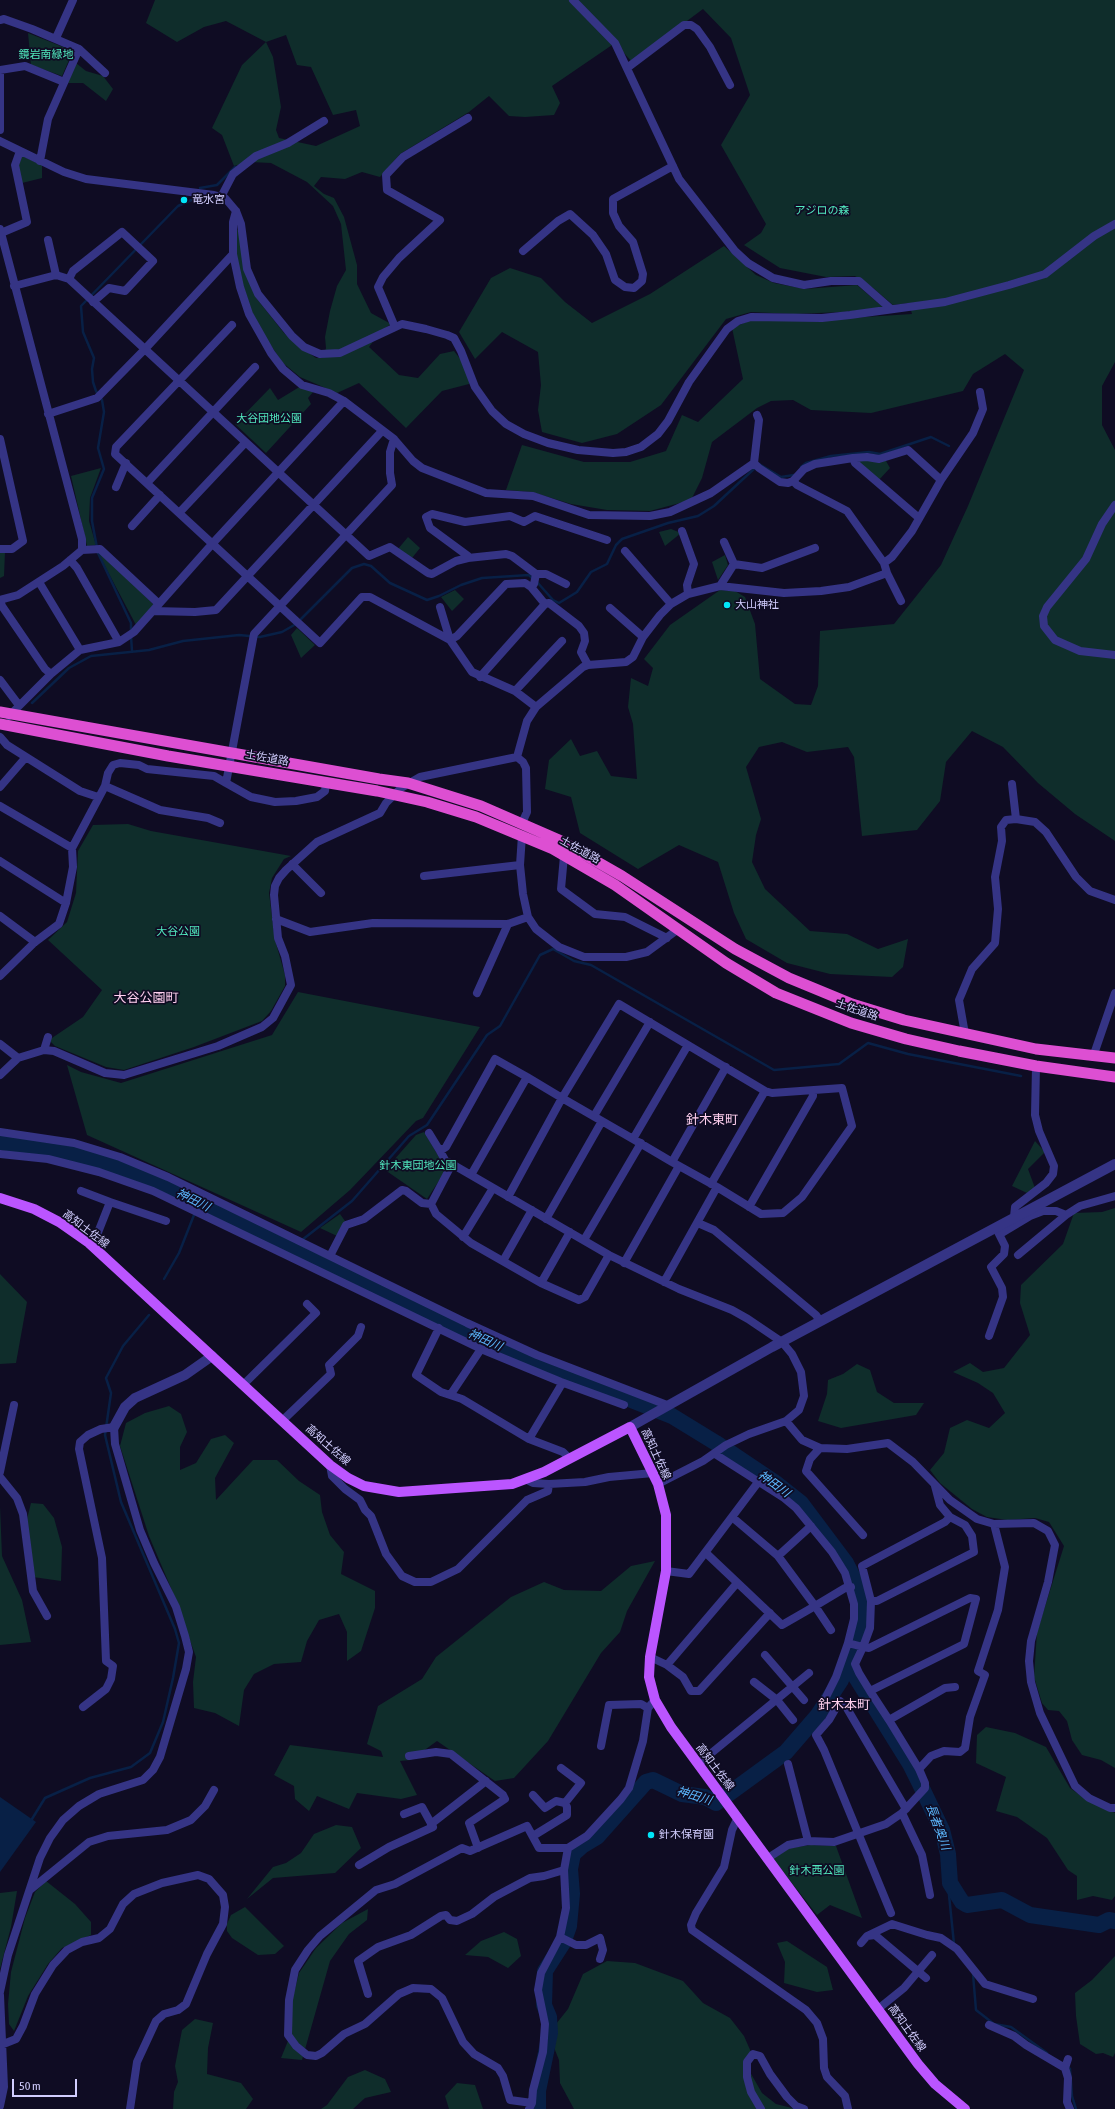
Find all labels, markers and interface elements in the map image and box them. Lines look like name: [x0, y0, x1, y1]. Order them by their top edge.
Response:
park label: 鏡岩南緑地: [19, 48, 73, 62]
place label: 竜水宮: [192, 193, 225, 207]
marker: 竜水宮: [179, 195, 189, 205]
park label: アジロの森: [795, 204, 849, 218]
park label: 大谷団地公園: [236, 412, 302, 426]
place label: 大山神社: [735, 598, 779, 612]
marker: 大山神社: [722, 600, 732, 610]
street label: 土佐道路: [244, 748, 290, 768]
street label: 土佐道路: [558, 834, 602, 866]
park label: 大谷公園: [156, 925, 200, 939]
district label: 大谷公園町: [114, 990, 178, 1006]
street label: 土佐道路: [834, 997, 880, 1023]
district label: 針木東町: [686, 1112, 738, 1128]
park label: 針木東団地公園: [380, 1159, 456, 1173]
water label: 神田川: [174, 1186, 212, 1214]
street label: 高知土佐線: [60, 1207, 112, 1251]
water label: 神田川: [466, 1326, 504, 1354]
street label: 高知土佐線: [303, 1422, 353, 1468]
street label: 高知土佐線: [638, 1426, 674, 1482]
water label: 神田川: [755, 1468, 793, 1500]
district label: 針木本町: [818, 1697, 870, 1713]
street label: 高知土佐線: [693, 1741, 737, 1793]
water label: 神田川: [675, 1784, 713, 1808]
water label: 長者奥川: [923, 1802, 953, 1852]
place label: 針木保育園: [659, 1828, 714, 1842]
marker: 針木保育園: [646, 1830, 656, 1840]
park label: 針木西公園: [790, 1864, 844, 1878]
street label: 高知土佐線: [885, 2002, 929, 2054]
scale bar: [14, 2071, 79, 2097]
text: 50 m: [19, 2079, 41, 2093]

